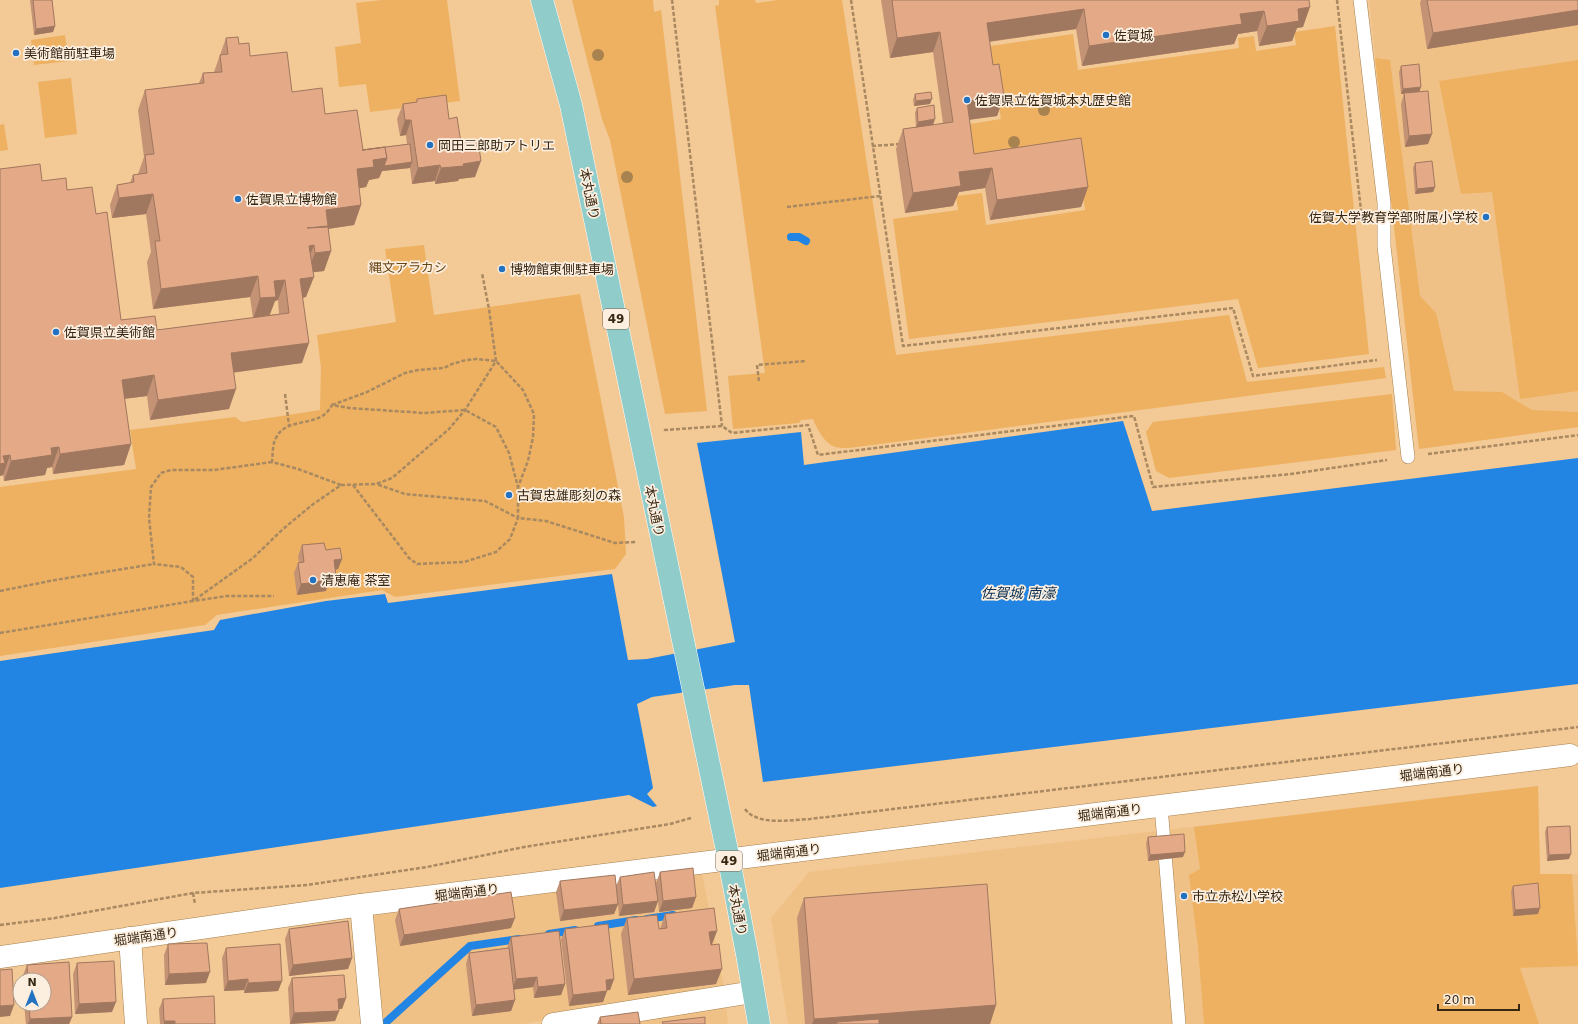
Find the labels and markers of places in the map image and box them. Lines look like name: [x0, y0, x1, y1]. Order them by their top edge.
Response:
place label: 佐賀城: [1114, 28, 1153, 43]
marker: 佐賀城: [1101, 30, 1111, 40]
place label: 美術館前駐車場: [24, 46, 115, 61]
marker: 美術館前駐車場: [11, 48, 21, 58]
place label: 佐賀県立佐賀城本丸歴史館: [975, 93, 1131, 108]
marker: 佐賀県立佐賀城本丸歴史館: [962, 95, 972, 105]
place label: 岡田三郎助アトリエ: [438, 138, 555, 153]
marker: 岡田三郎助アトリエ: [425, 140, 435, 150]
place label: 佐賀県立博物館: [246, 192, 337, 207]
marker: 佐賀県立博物館: [233, 194, 243, 204]
place label: 佐賀大学教育学部附属小学校: [1309, 210, 1478, 225]
marker: 佐賀大学教育学部附属小学校: [1481, 212, 1491, 222]
place label: 博物館東側駐車場: [510, 262, 614, 277]
marker: 博物館東側駐車場: [497, 264, 507, 274]
place label: 佐賀県立美術館: [64, 325, 155, 340]
marker: 佐賀県立美術館: [51, 327, 61, 337]
place label: 古賀忠雄彫刻の森: [517, 488, 621, 503]
marker: 古賀忠雄彫刻の森: [504, 490, 514, 500]
place label: 清恵庵 茶室: [321, 573, 390, 588]
marker: 清恵庵 茶室: [308, 575, 318, 585]
place label: 市立赤松小学校: [1192, 889, 1283, 904]
marker: 市立赤松小学校: [1179, 891, 1189, 901]

